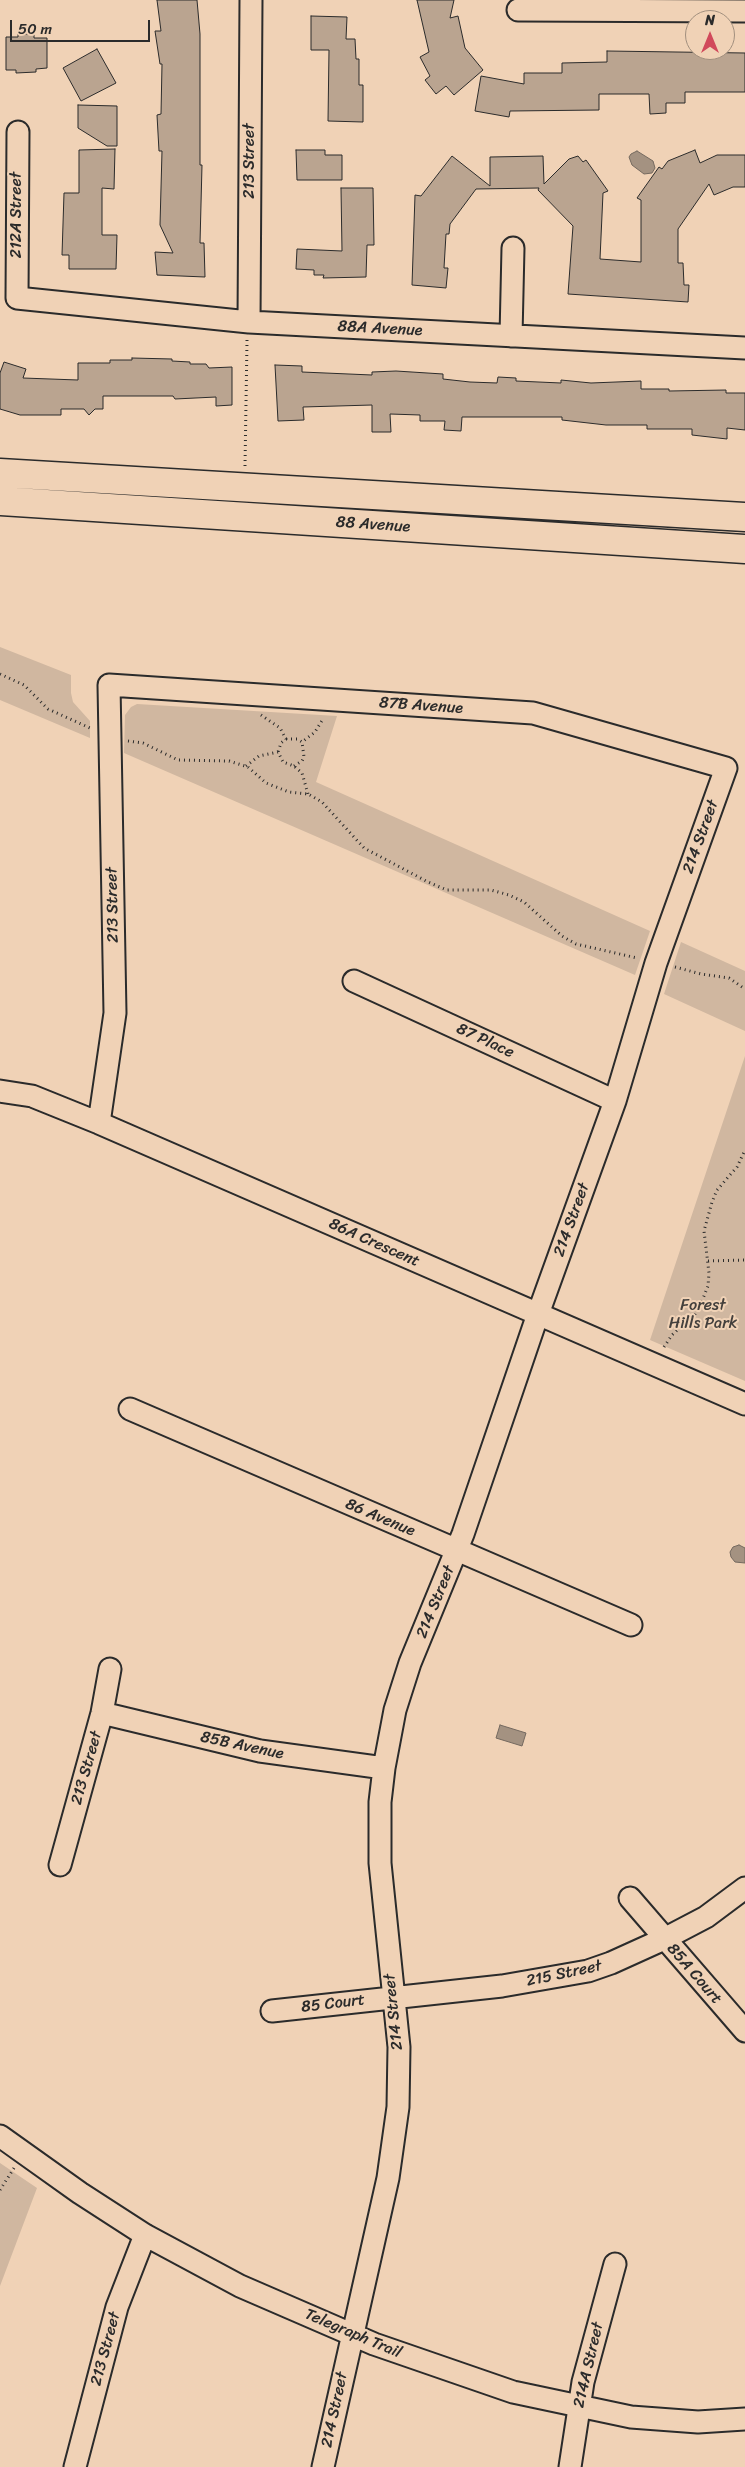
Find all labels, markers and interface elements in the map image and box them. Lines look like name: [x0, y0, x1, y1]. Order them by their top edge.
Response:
text: N: [705, 8, 715, 33]
scale bar: [12, 10, 152, 42]
north arrow: [685, 10, 735, 60]
text: 50 m: [18, 16, 52, 42]
street label: 213 Street: [240, 123, 260, 199]
street label: 212A Street: [7, 172, 27, 258]
street label: 88A Avenue: [337, 317, 423, 341]
street label: 88 Avenue: [335, 513, 411, 537]
street label: 87B Avenue: [378, 693, 464, 719]
street label: 214 Street: [679, 798, 723, 876]
street label: 213 Street: [103, 867, 123, 943]
street label: 87 Place: [453, 1019, 517, 1063]
street label: 214 Street: [550, 1181, 594, 1259]
street label: 86A Crescent: [326, 1214, 422, 1272]
park label: Forest Hills Park: [669, 1296, 737, 1334]
street label: 86 Avenue: [342, 1495, 418, 1541]
street label: 214 Street: [413, 1563, 459, 1641]
street label: 85B Avenue: [199, 1728, 285, 1764]
street label: 213 Street: [67, 1729, 107, 1807]
street label: 85A Court: [662, 1940, 726, 2008]
street label: 215 Street: [525, 1957, 603, 1991]
street label: 214 Street: [380, 1973, 408, 2051]
street label: 85 Court: [300, 1991, 366, 2017]
street label: Telegraph Trail: [302, 2305, 404, 2363]
street label: 213 Street: [87, 2310, 125, 2388]
street label: 214A Street: [570, 2320, 608, 2410]
street label: 214 Street: [318, 2370, 352, 2450]

